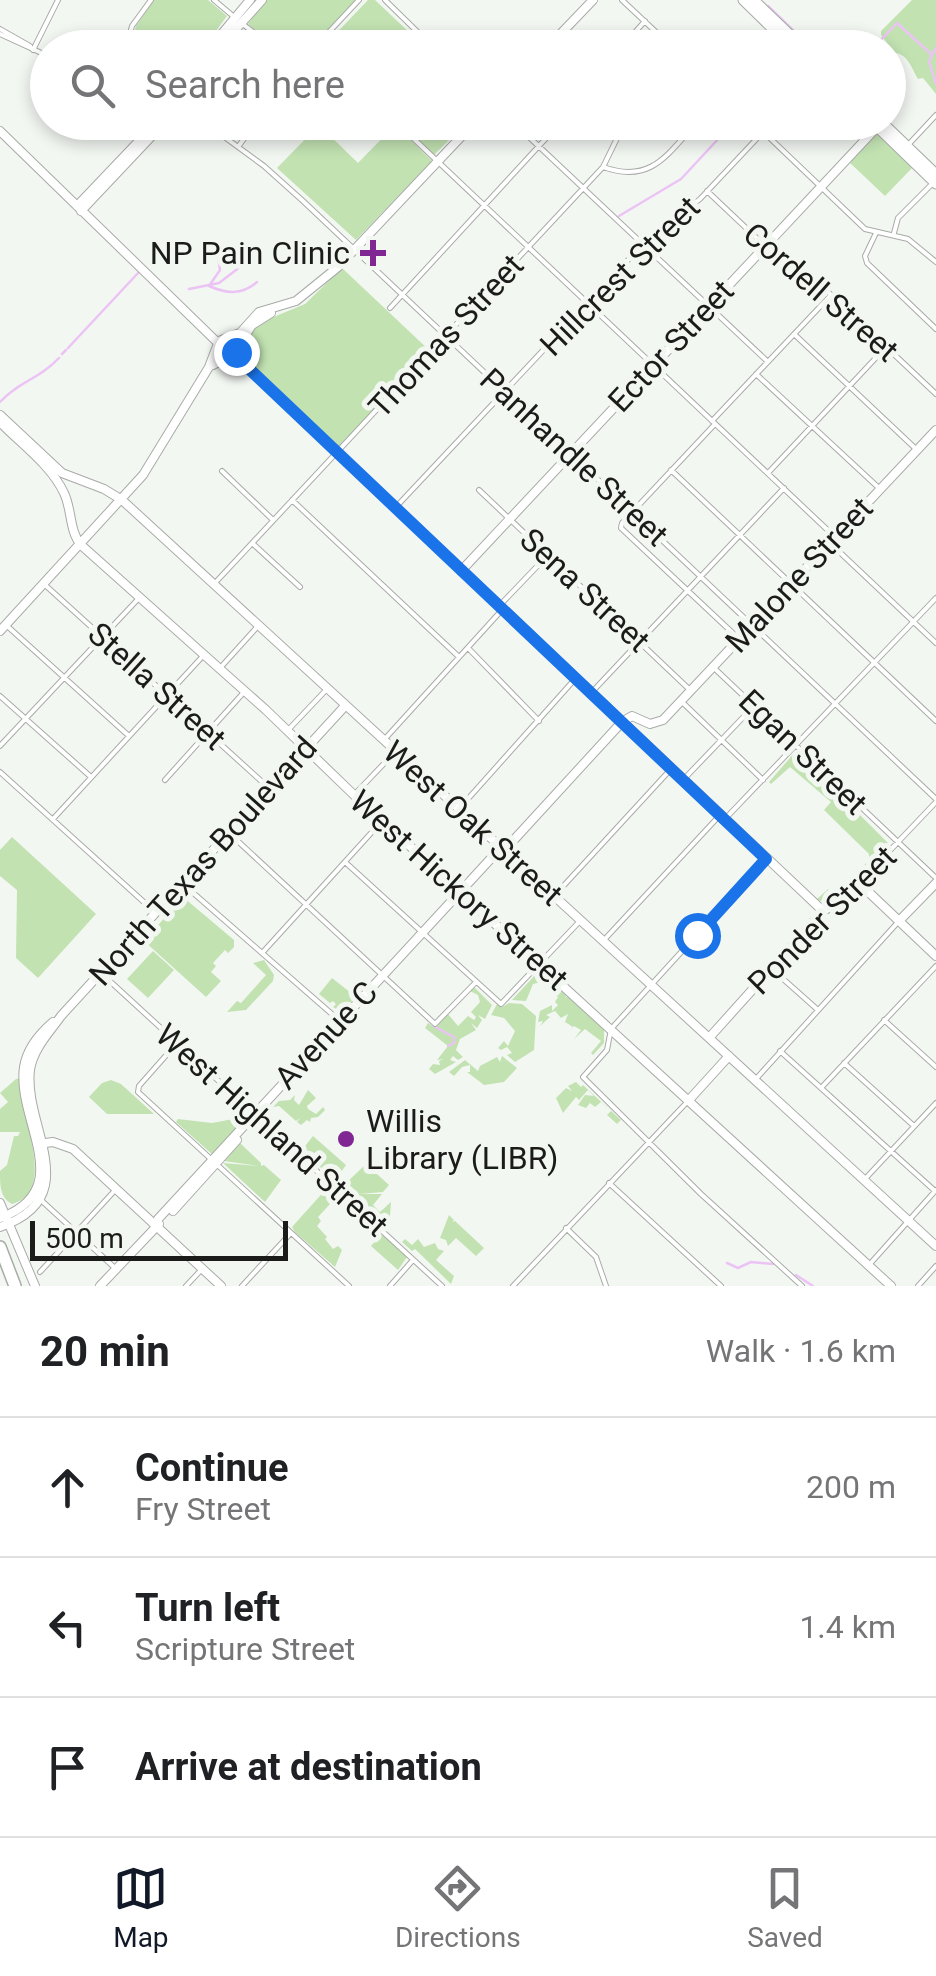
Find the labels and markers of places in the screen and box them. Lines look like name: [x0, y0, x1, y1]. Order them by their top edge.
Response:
place label: NP Pain Clinic: [150, 234, 350, 272]
marker: NP Pain Clinic: [360, 240, 386, 266]
place label: Willis Library (LIBR): [366, 1102, 559, 1177]
marker: Willis Library (LIBR): [335, 1128, 357, 1150]

